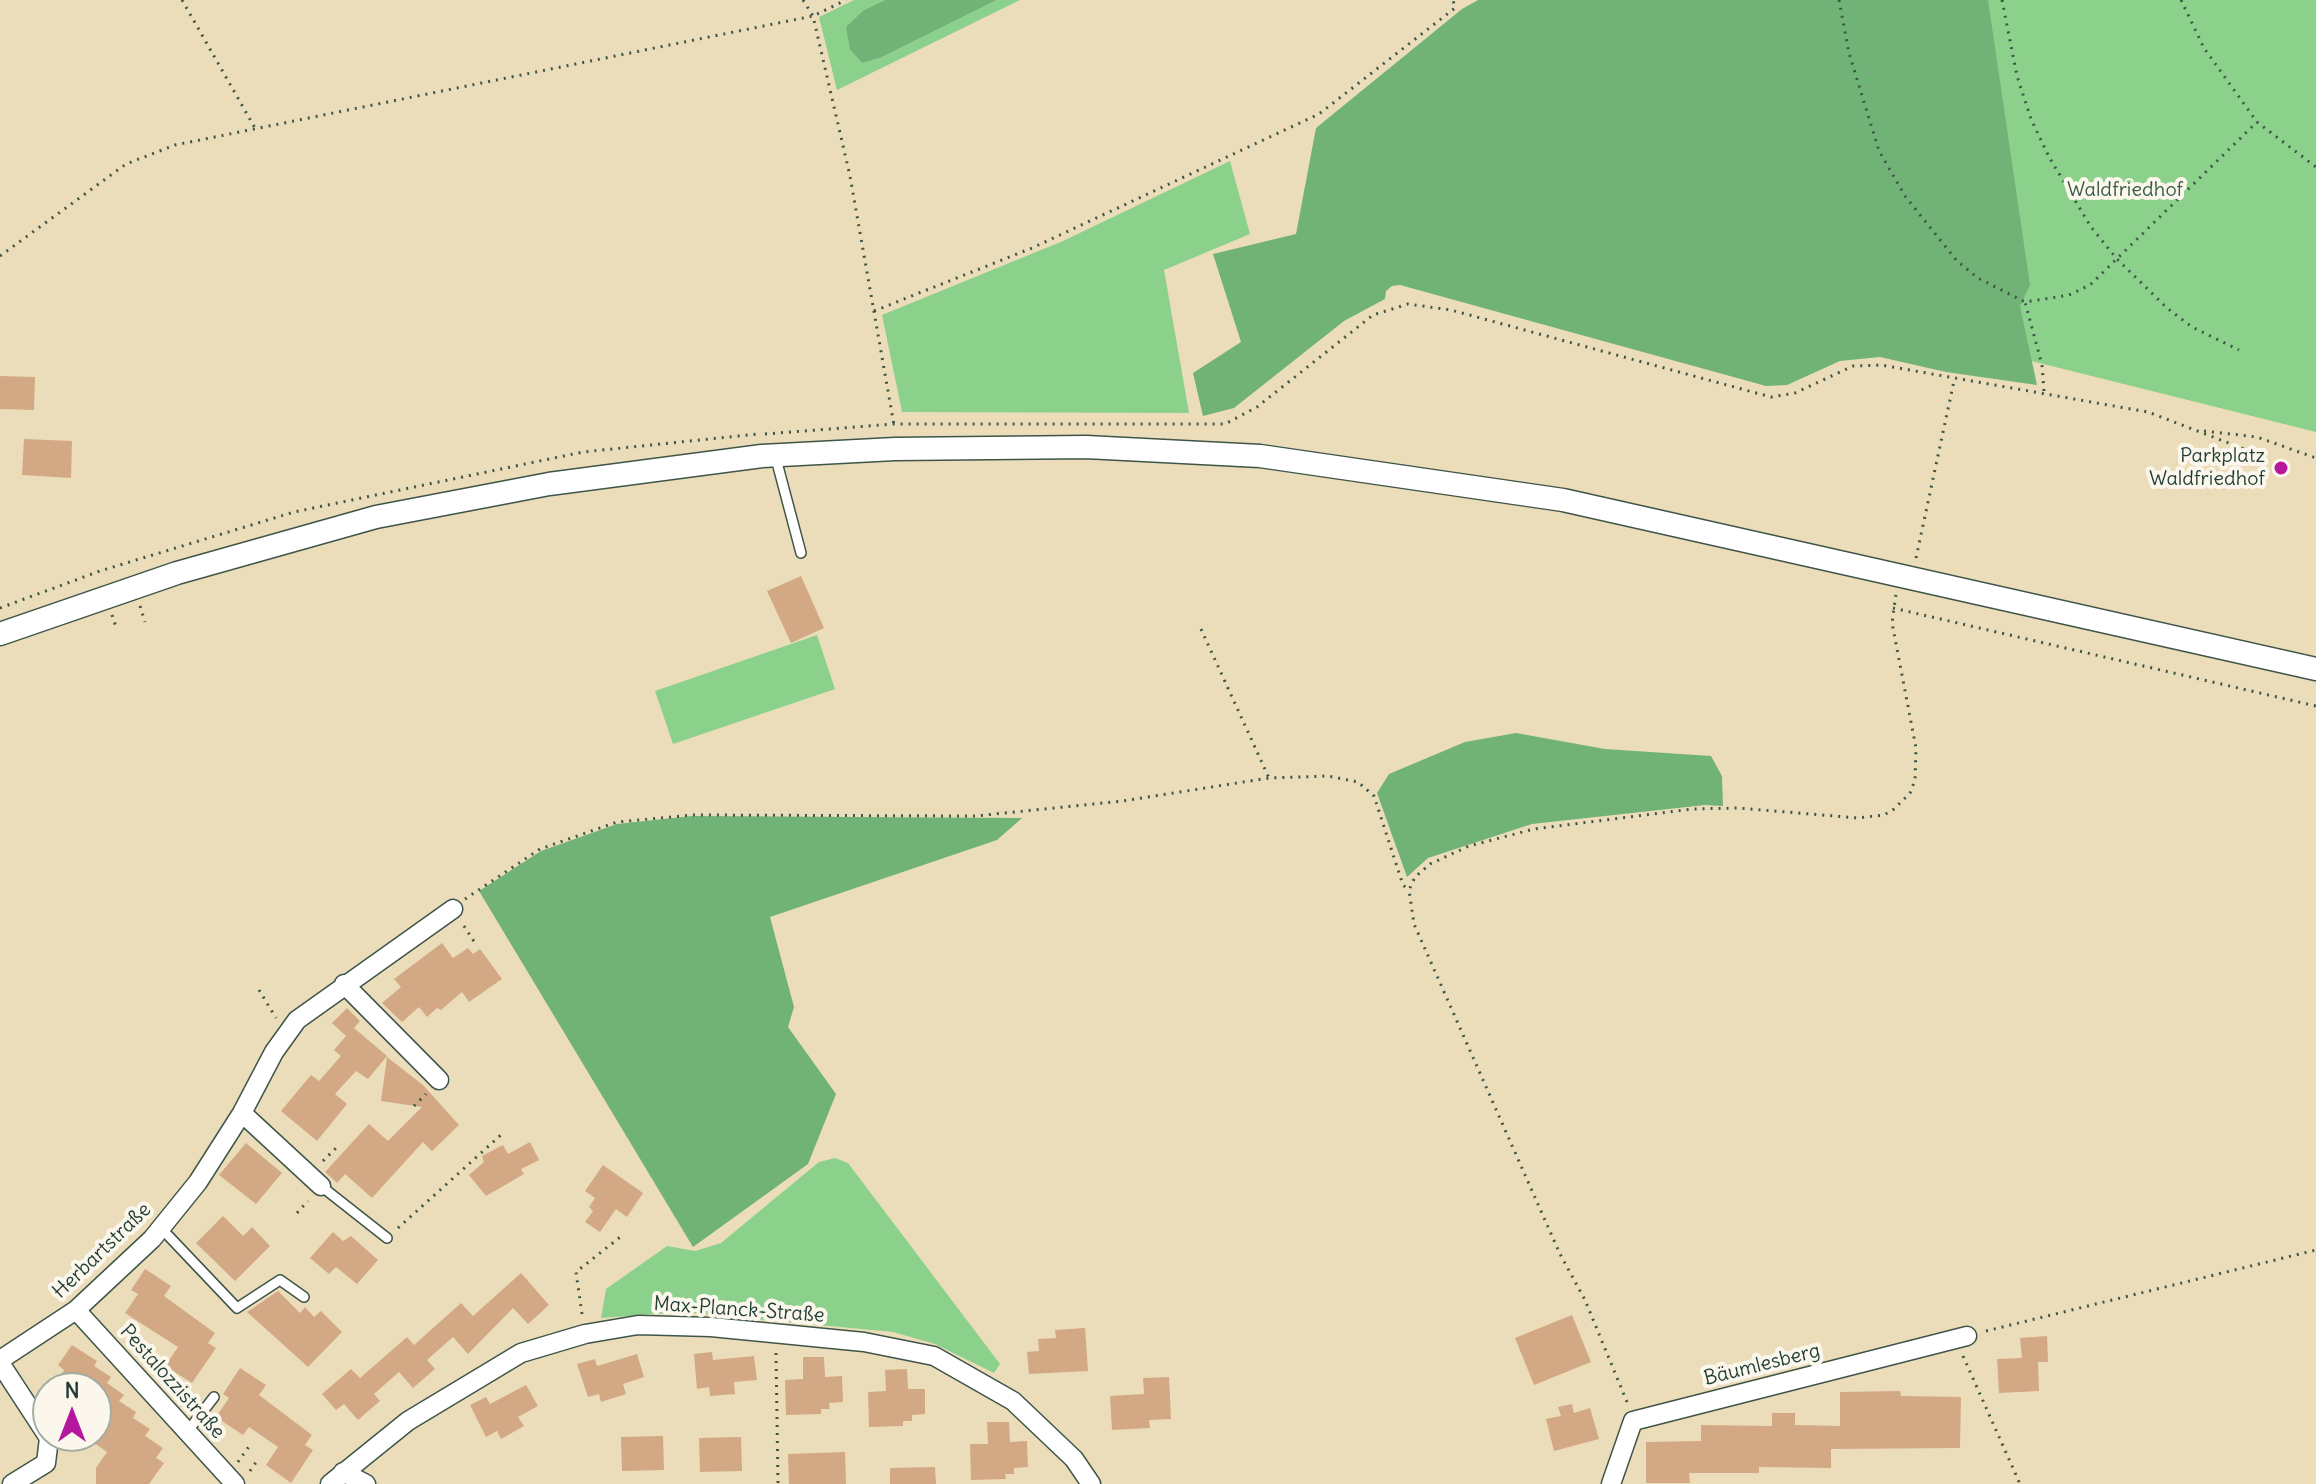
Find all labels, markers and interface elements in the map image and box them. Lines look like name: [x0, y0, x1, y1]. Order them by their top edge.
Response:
park label: Waldfriedhof: [2067, 178, 2183, 202]
place label: Parkplatz Waldfriedhof: [2149, 444, 2265, 491]
marker: Parkplatz Waldfriedhof: [2272, 459, 2290, 477]
street label: Herbartstraße: [48, 1198, 156, 1304]
street label: Max-Planck-Straße: [653, 1292, 825, 1328]
street label: Pestalozzistraße: [114, 1320, 230, 1444]
street label: Bäumlesberg: [1701, 1339, 1823, 1391]
north arrow: [32, 1372, 112, 1452]
text: N: [64, 1376, 80, 1404]

